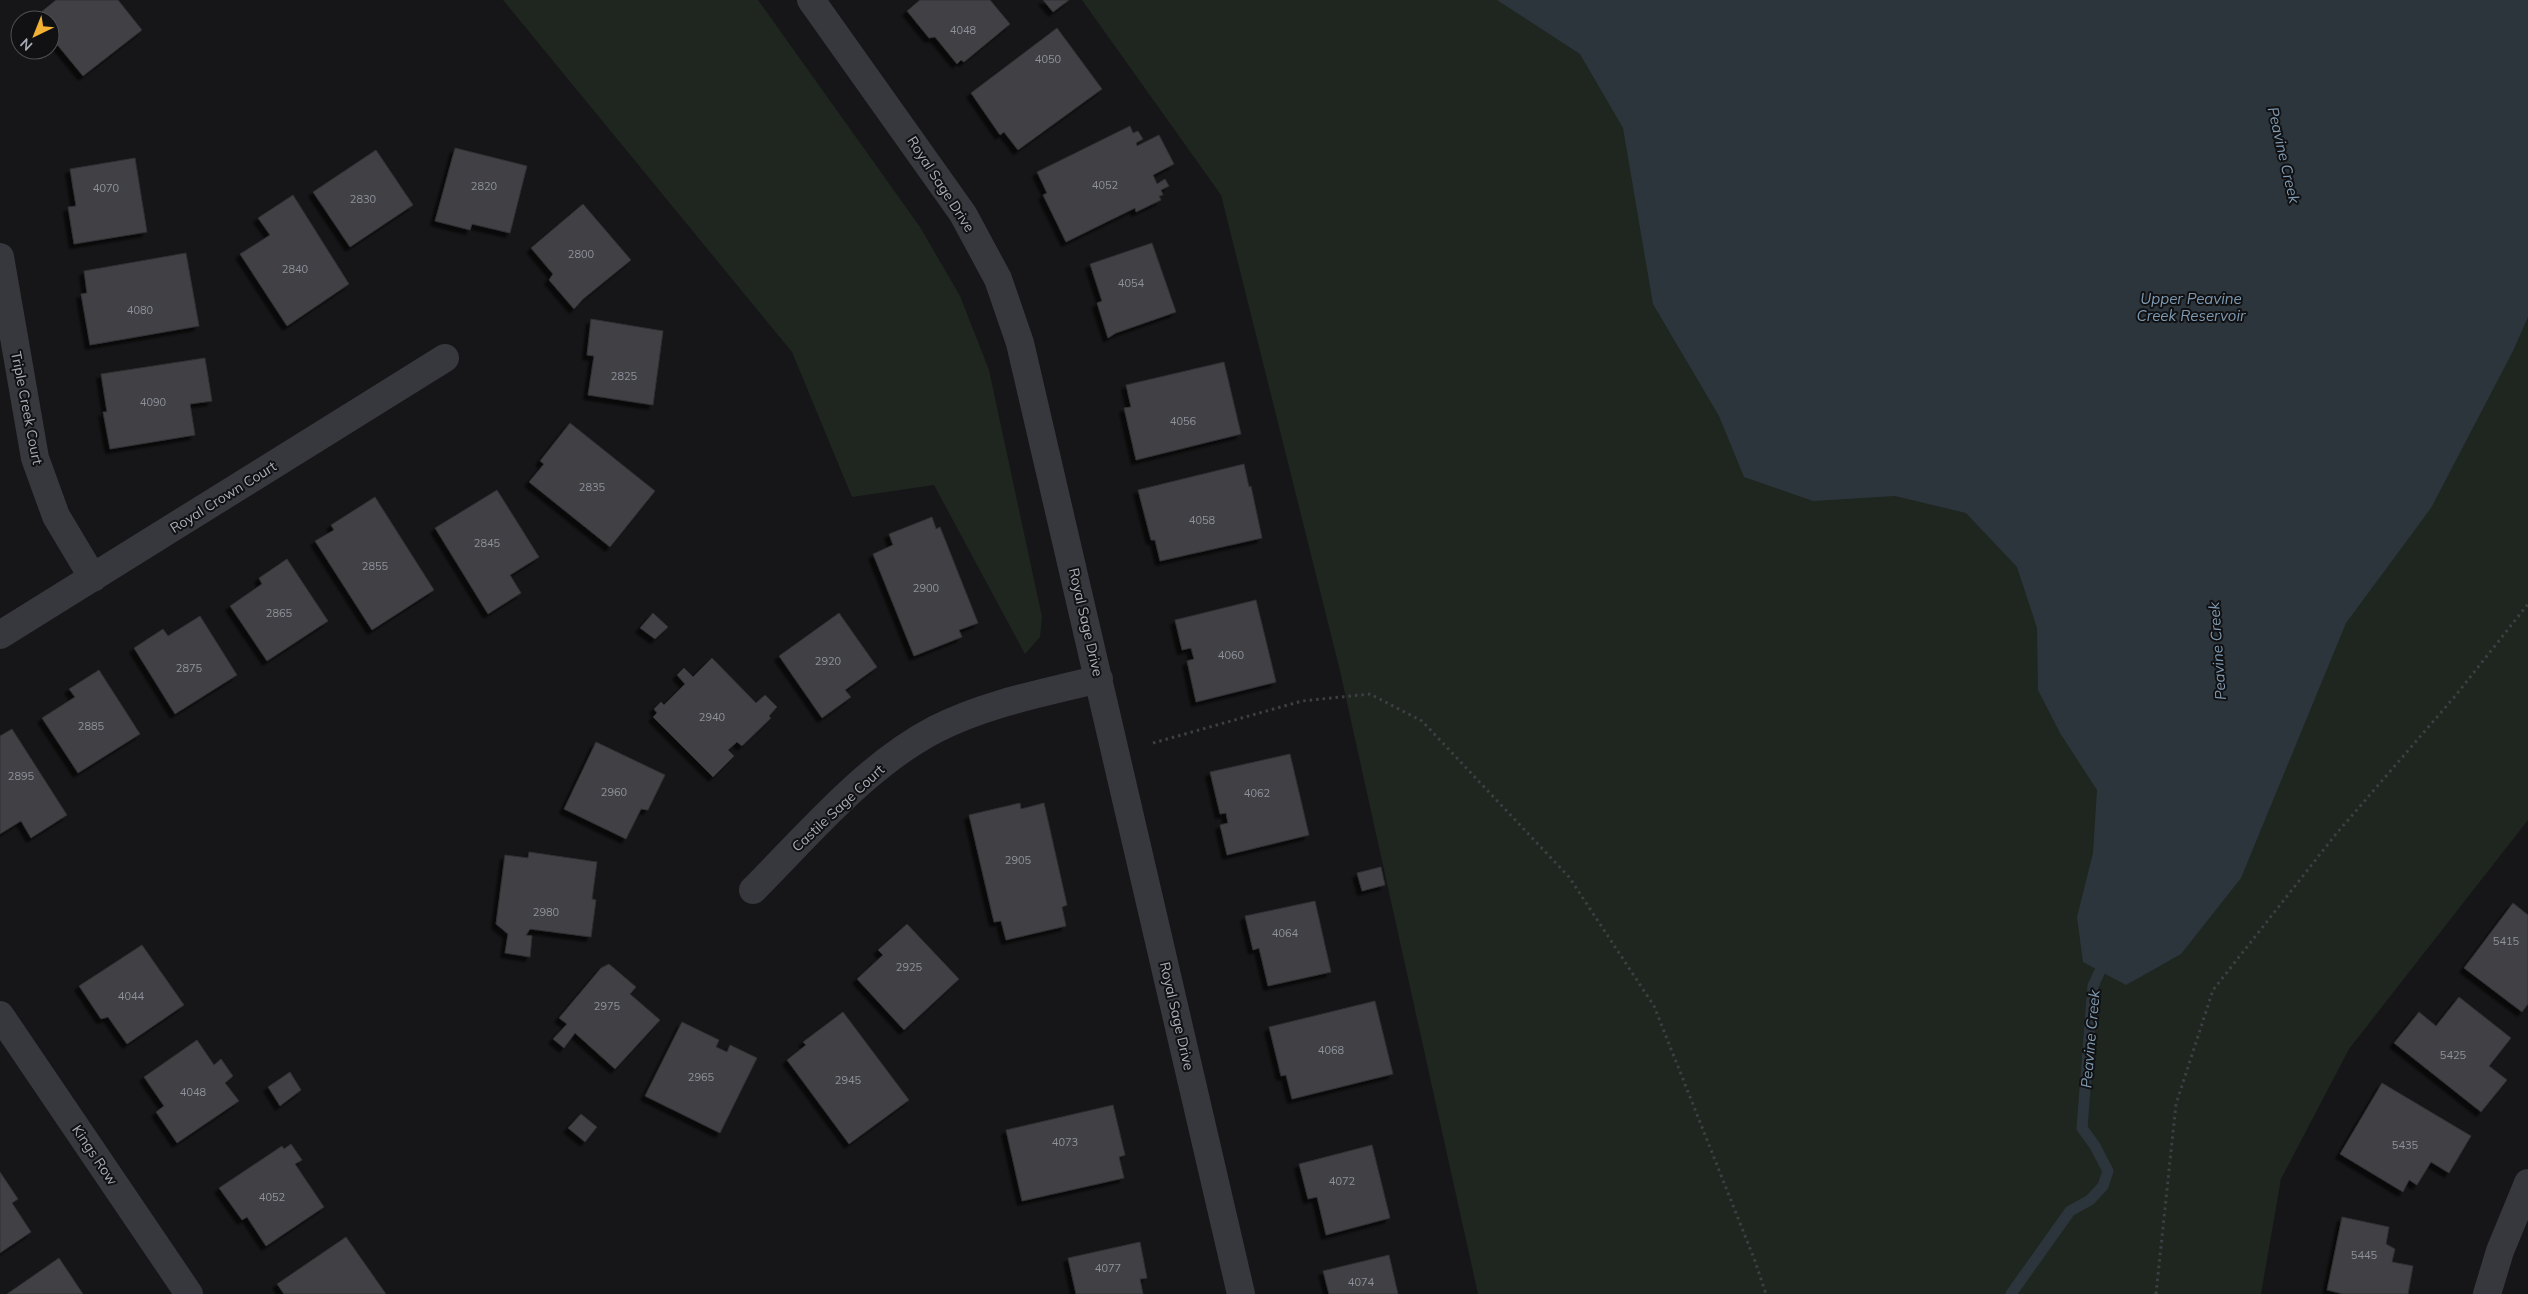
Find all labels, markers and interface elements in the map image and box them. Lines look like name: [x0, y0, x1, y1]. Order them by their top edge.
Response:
north arrow: [10, 10, 60, 60]
house number: 4048: [950, 23, 977, 37]
text: N: [16, 34, 36, 55]
house number: 4050: [1035, 52, 1062, 66]
water label: Peavine Creek: [2264, 105, 2305, 206]
street label: Royal Sage Drive: [903, 133, 979, 235]
house number: 4052: [1092, 178, 1119, 192]
house number: 2820: [471, 179, 498, 193]
house number: 4070: [93, 181, 120, 195]
house number: 2830: [350, 192, 377, 206]
house number: 2800: [568, 247, 595, 261]
house number: 2840: [282, 262, 309, 276]
house number: 4054: [1118, 276, 1145, 290]
water label: Upper Peavine Creek Reservoir: [2137, 289, 2246, 325]
house number: 4080: [127, 303, 154, 317]
street label: Triple Creek Court: [7, 350, 47, 466]
house number: 2825: [611, 369, 638, 383]
house number: 4090: [140, 395, 167, 409]
house number: 4056: [1170, 414, 1197, 428]
street label: Royal Crown Court: [166, 457, 280, 537]
house number: 2835: [579, 480, 606, 494]
house number: 4058: [1189, 513, 1216, 527]
house number: 2845: [474, 536, 501, 550]
house number: 2855: [362, 559, 389, 573]
street label: Royal Sage Drive: [1065, 566, 1107, 678]
house number: 2900: [913, 581, 940, 595]
water label: Peavine Creek: [2204, 600, 2230, 701]
house number: 2865: [266, 606, 293, 620]
house number: 4060: [1218, 648, 1245, 662]
house number: 2920: [815, 654, 842, 668]
house number: 2875: [176, 661, 203, 675]
house number: 2940: [699, 710, 726, 724]
house number: 2885: [78, 719, 105, 733]
street label: Castile Sage Court: [788, 761, 888, 855]
house number: 2895: [8, 769, 35, 783]
house number: 2960: [601, 785, 628, 799]
house number: 4062: [1244, 786, 1271, 800]
house number: 2905: [1005, 853, 1032, 867]
house number: 2980: [533, 905, 560, 919]
house number: 4064: [1272, 926, 1299, 940]
house number: 5415: [2493, 934, 2520, 948]
house number: 2925: [896, 960, 923, 974]
street label: Royal Sage Drive: [1156, 960, 1198, 1072]
water label: Peavine Creek: [2076, 988, 2104, 1089]
house number: 4044: [118, 989, 145, 1003]
house number: 2975: [594, 999, 621, 1013]
house number: 4068: [1318, 1043, 1345, 1057]
house number: 5425: [2440, 1048, 2467, 1062]
house number: 2965: [688, 1070, 715, 1084]
house number: 2945: [835, 1073, 862, 1087]
house number: 4048: [180, 1085, 207, 1099]
street label: Kings Row: [68, 1121, 122, 1189]
house number: 4073: [1052, 1135, 1078, 1149]
house number: 5435: [2392, 1138, 2419, 1152]
house number: 4072: [1329, 1174, 1356, 1188]
house number: 4052: [259, 1190, 286, 1204]
house number: 5445: [2351, 1248, 2378, 1262]
house number: 4077: [1095, 1261, 1121, 1275]
house number: 4074: [1348, 1275, 1375, 1289]

